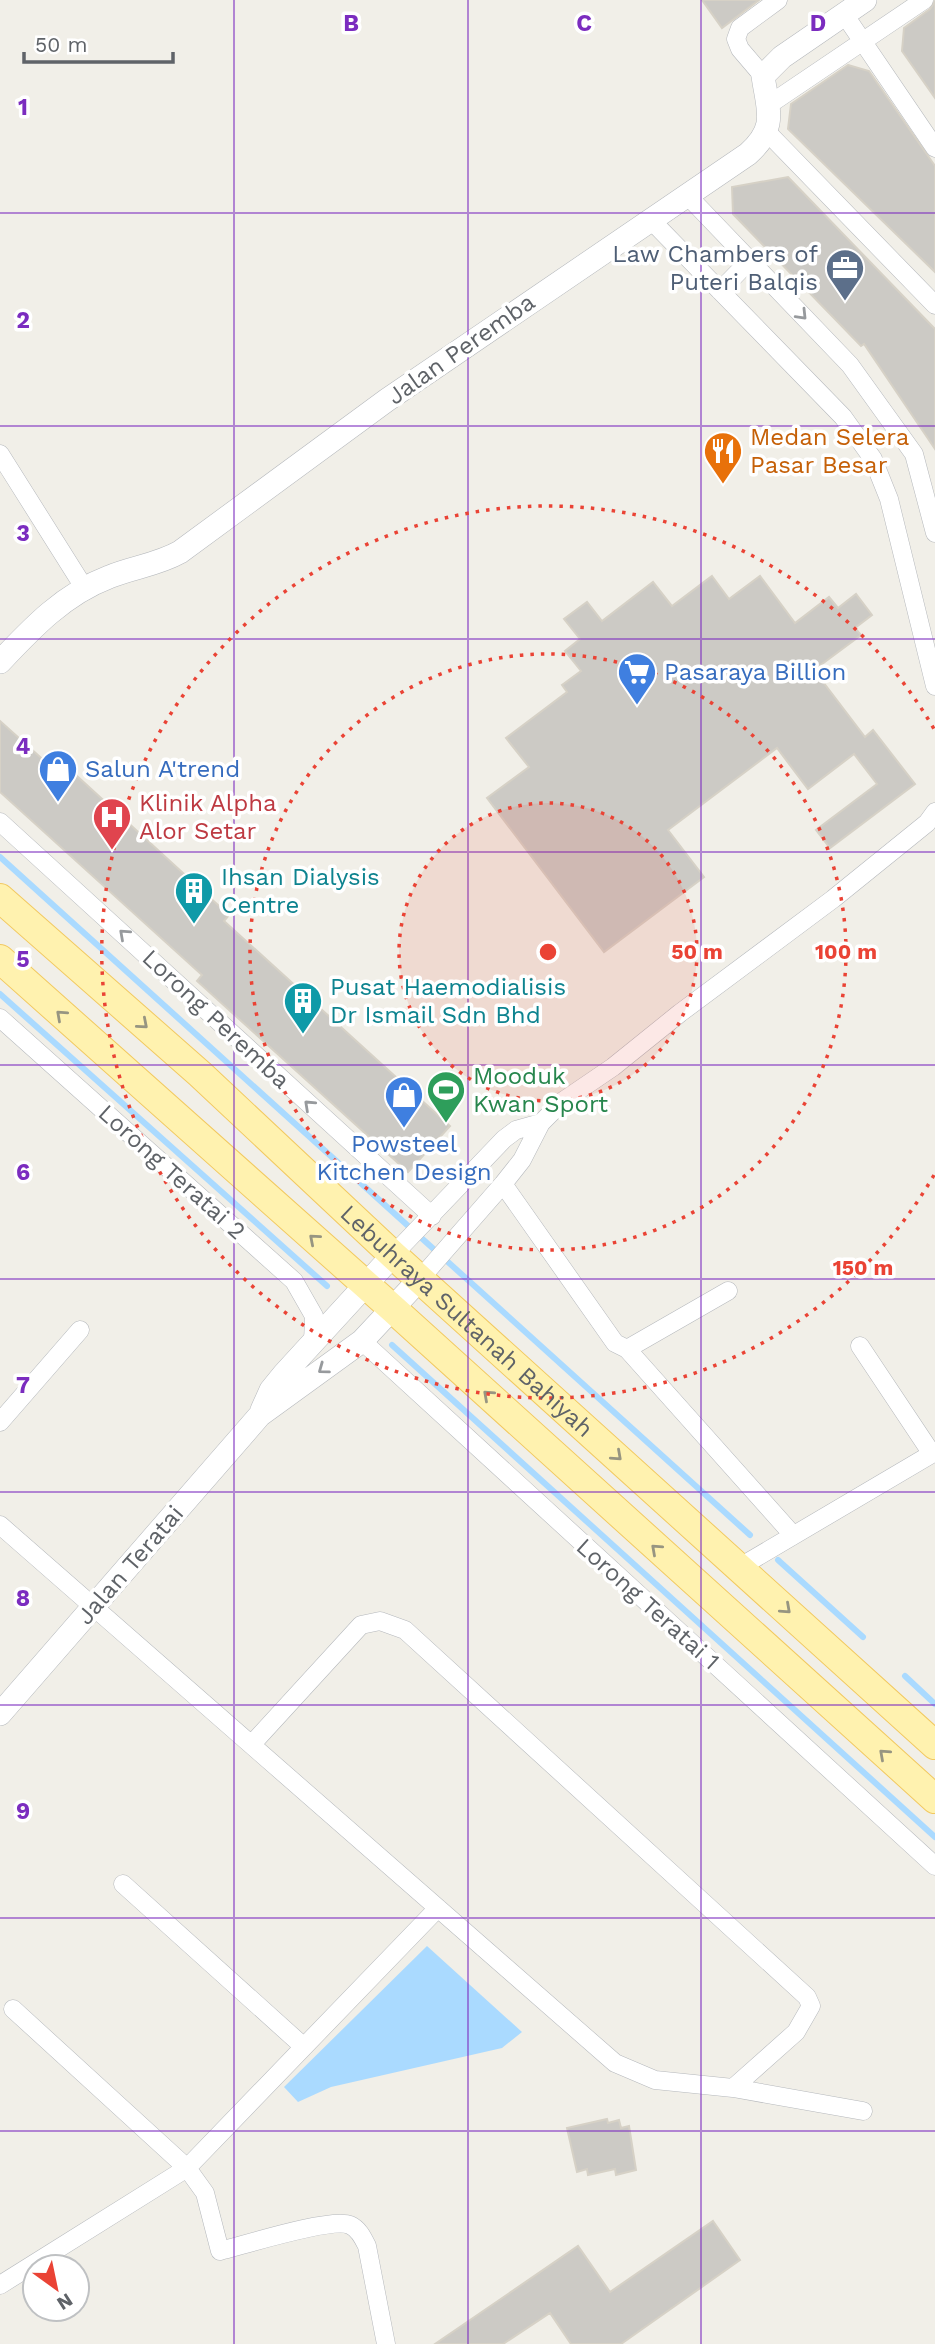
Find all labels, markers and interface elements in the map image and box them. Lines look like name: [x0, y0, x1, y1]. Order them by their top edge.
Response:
text: B: [343, 10, 359, 37]
text: C: [576, 10, 592, 37]
text: D: [810, 10, 826, 37]
scale bar: [24, 21, 173, 65]
text: 50 m: [35, 32, 87, 57]
text: 1: [18, 94, 28, 121]
place label: Law Chambers of Puteri Balqis: [612, 240, 819, 296]
office icon: Law Chambers of Puteri Balqis: [824, 247, 866, 302]
street label: Jalan Peremba: [382, 288, 540, 410]
text: 2: [16, 307, 30, 334]
one-way arrow: [794, 307, 807, 320]
place label: Medan Selera Pasar Besar: [750, 423, 909, 479]
restaurant icon: Medan Selera Pasar Besar: [702, 430, 744, 485]
text: 3: [16, 520, 30, 547]
supermarket icon: Pasaraya Billion: [616, 651, 658, 706]
place label: Pasaraya Billion: [664, 658, 846, 686]
text: 4: [16, 733, 31, 760]
shop icon: Salun A'trend: [37, 748, 79, 803]
place label: Salun A'trend: [85, 755, 240, 783]
place label: Klinik Alpha Alor Setar: [139, 789, 277, 845]
hospital icon: Klinik Alpha Alor Setar: [91, 796, 133, 851]
place label: Ihsan Dialysis Centre: [221, 863, 380, 919]
building icon: Ihsan Dialysis Centre: [173, 870, 215, 925]
one-way arrow: [119, 930, 132, 943]
text: 50 m: [671, 939, 723, 964]
text: 100 m: [815, 939, 877, 964]
centre of rings: [536, 940, 560, 964]
street label: Lorong Peremba: [137, 944, 295, 1094]
text: 5: [16, 946, 30, 973]
place label: Pusat Haemodialisis Dr Ismail Sdn Bhd: [330, 973, 566, 1029]
building icon: Pusat Haemodialisis Dr Ismail Sdn Bhd: [282, 980, 324, 1035]
one-way arrow: [56, 1010, 69, 1023]
one-way arrow: [135, 1016, 148, 1028]
place label: Mooduk Kwan Sport: [473, 1062, 608, 1118]
sports icon: Mooduk Kwan Sport: [425, 1069, 467, 1124]
shop icon: Powsteel Kitchen Design: [383, 1074, 425, 1129]
street label: Lorong Teratai 2: [93, 1099, 251, 1245]
one-way arrow: [304, 1100, 317, 1113]
place label: Powsteel Kitchen Design: [316, 1130, 492, 1186]
text: 6: [16, 1159, 30, 1186]
street label: Lebuhraya Sultanah Bahiyah: [335, 1199, 599, 1443]
one-way arrow: [309, 1235, 322, 1247]
text: 150 m: [833, 1255, 893, 1280]
one-way arrow: [319, 1361, 331, 1373]
text: 7: [16, 1372, 30, 1399]
one-way arrow: [483, 1391, 496, 1404]
one-way arrow: [609, 1448, 622, 1460]
street label: Jalan Teratai: [71, 1500, 189, 1630]
street label: Lorong Teratai 1: [571, 1532, 725, 1676]
one-way arrow: [651, 1545, 664, 1557]
text: 8: [16, 1585, 30, 1612]
one-way arrow: [778, 1600, 791, 1613]
one-way arrow: [879, 1750, 892, 1762]
text: 9: [16, 1798, 30, 1825]
north arrow: [21, 2253, 91, 2323]
text: N: [53, 2288, 77, 2315]

